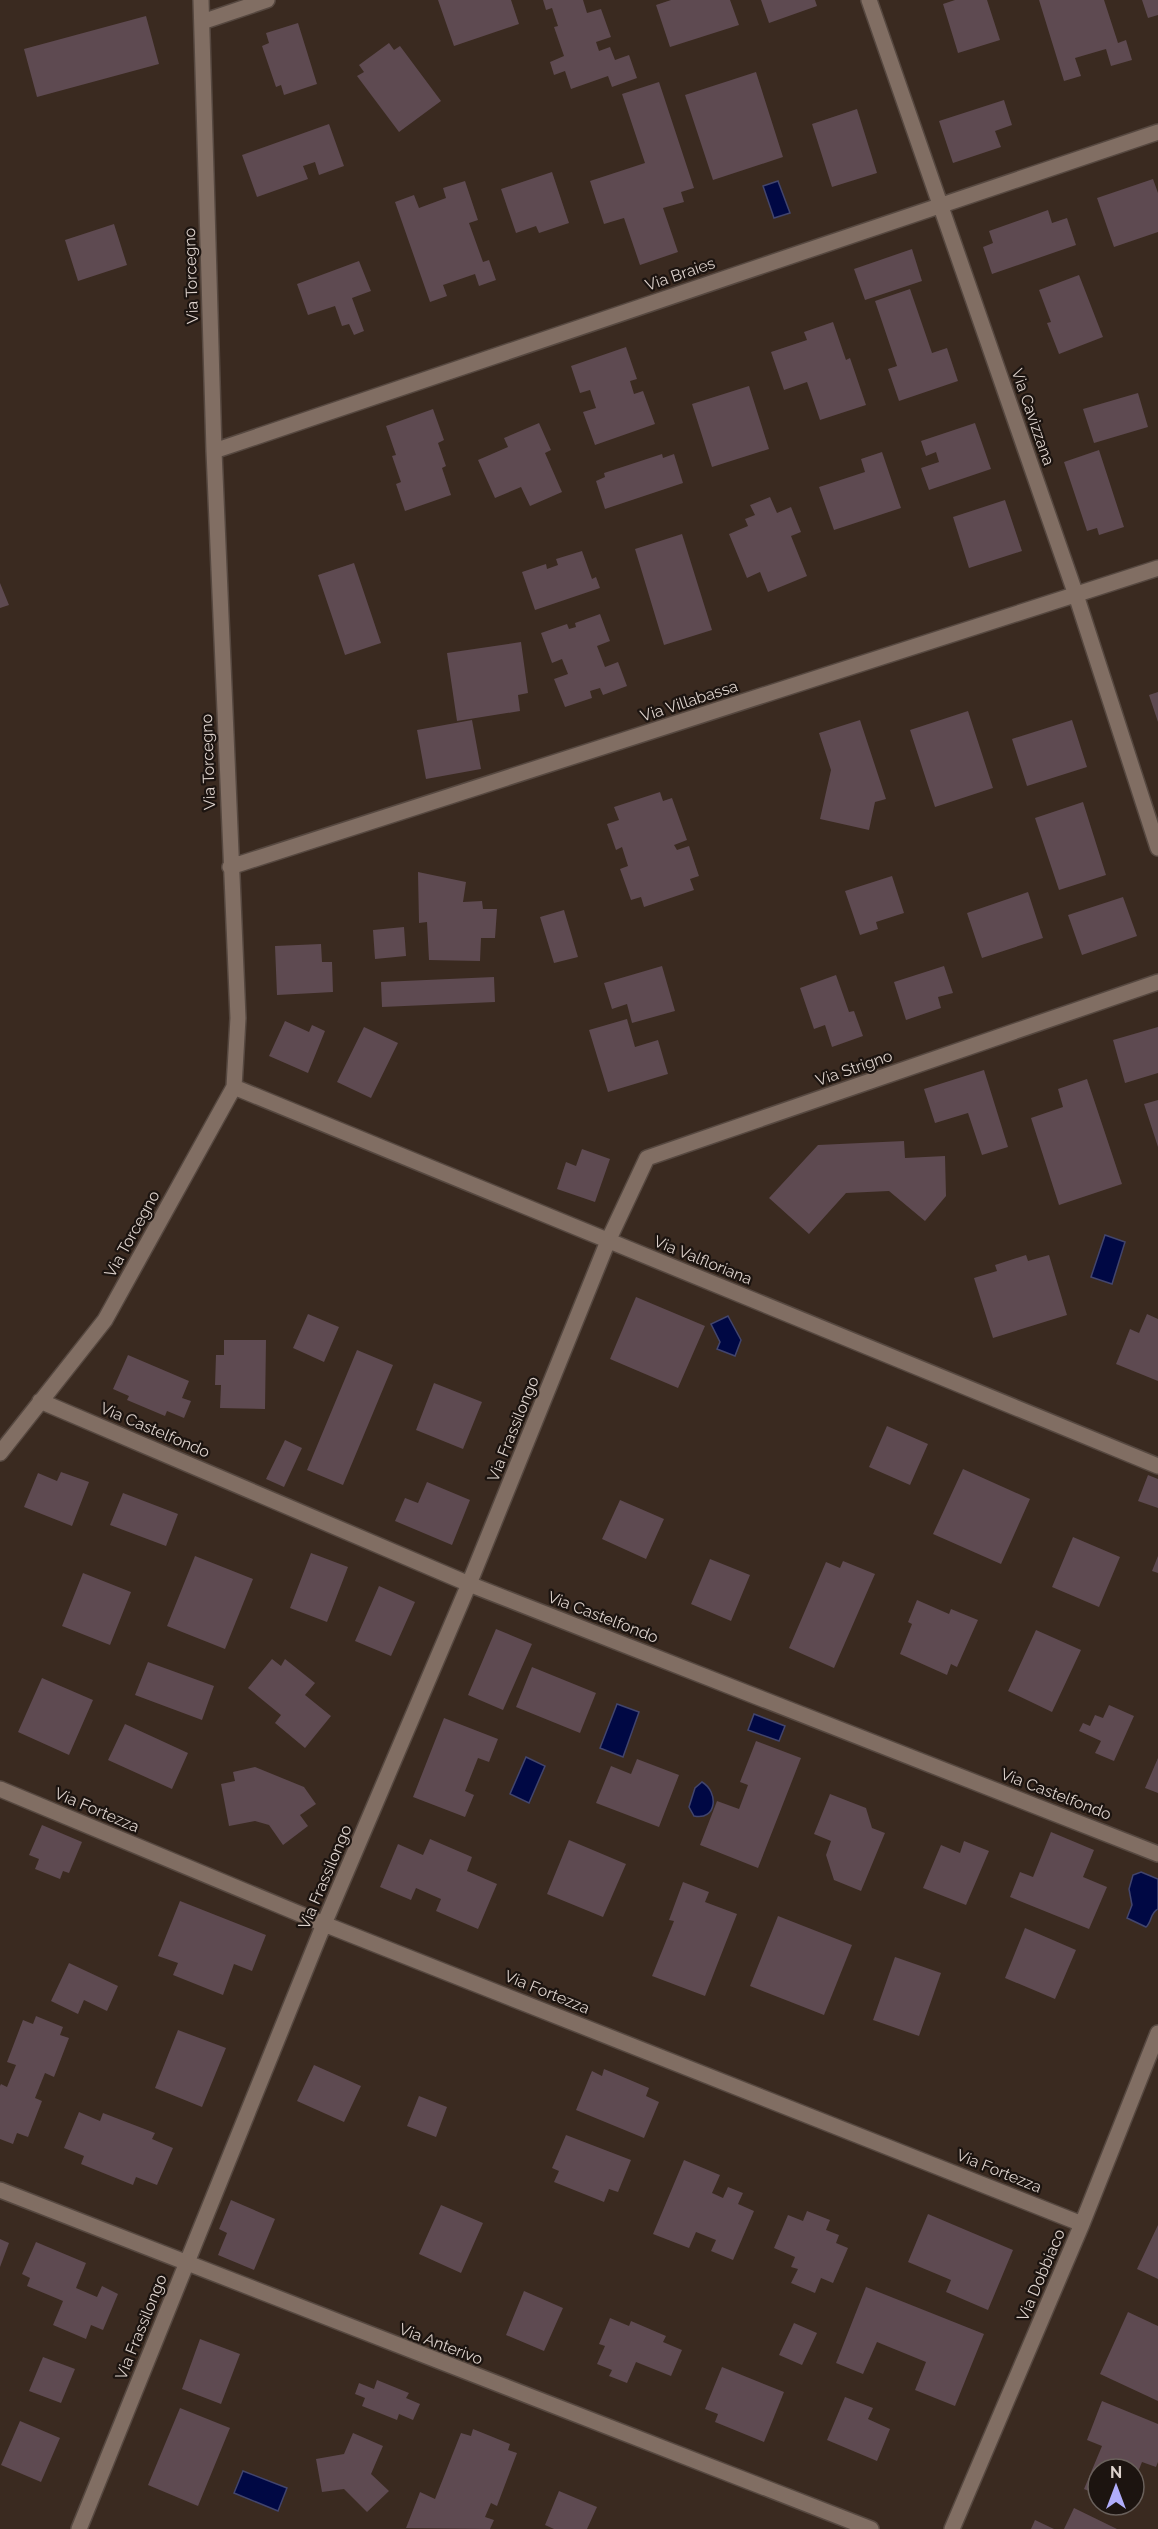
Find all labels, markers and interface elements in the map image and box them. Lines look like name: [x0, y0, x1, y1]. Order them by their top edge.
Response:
street label: Via Torcegno: [180, 228, 202, 324]
street label: Via Braies: [643, 253, 718, 295]
street label: Via Cavizzana: [1008, 366, 1058, 468]
street label: Via Villabassa: [638, 676, 740, 726]
street label: Via Torcegno: [197, 714, 219, 810]
street label: Via Strigno: [813, 1046, 895, 1090]
street label: Via Torcegno: [100, 1187, 164, 1281]
street label: Via Valfloriana: [651, 1232, 755, 1288]
street label: Via Frassilongo: [483, 1374, 543, 1484]
street label: Via Castelfondo: [97, 1398, 213, 1462]
street label: Via Castelfondo: [545, 1587, 661, 1647]
street label: Via Castelfondo: [998, 1764, 1114, 1824]
street label: Via Fortezza: [52, 1784, 142, 1836]
street label: Via Frassilongo: [294, 1822, 356, 1932]
street label: Via Fortezza: [502, 1966, 592, 2018]
street label: Via Fortezza: [954, 2145, 1044, 2197]
street label: Via Dobbiaco: [1013, 2226, 1069, 2324]
street label: Via Frassilongo: [111, 2272, 171, 2382]
street label: Via Anterivo: [396, 2319, 486, 2369]
north arrow: [1086, 2457, 1146, 2517]
text: N: [1110, 2463, 1122, 2482]

